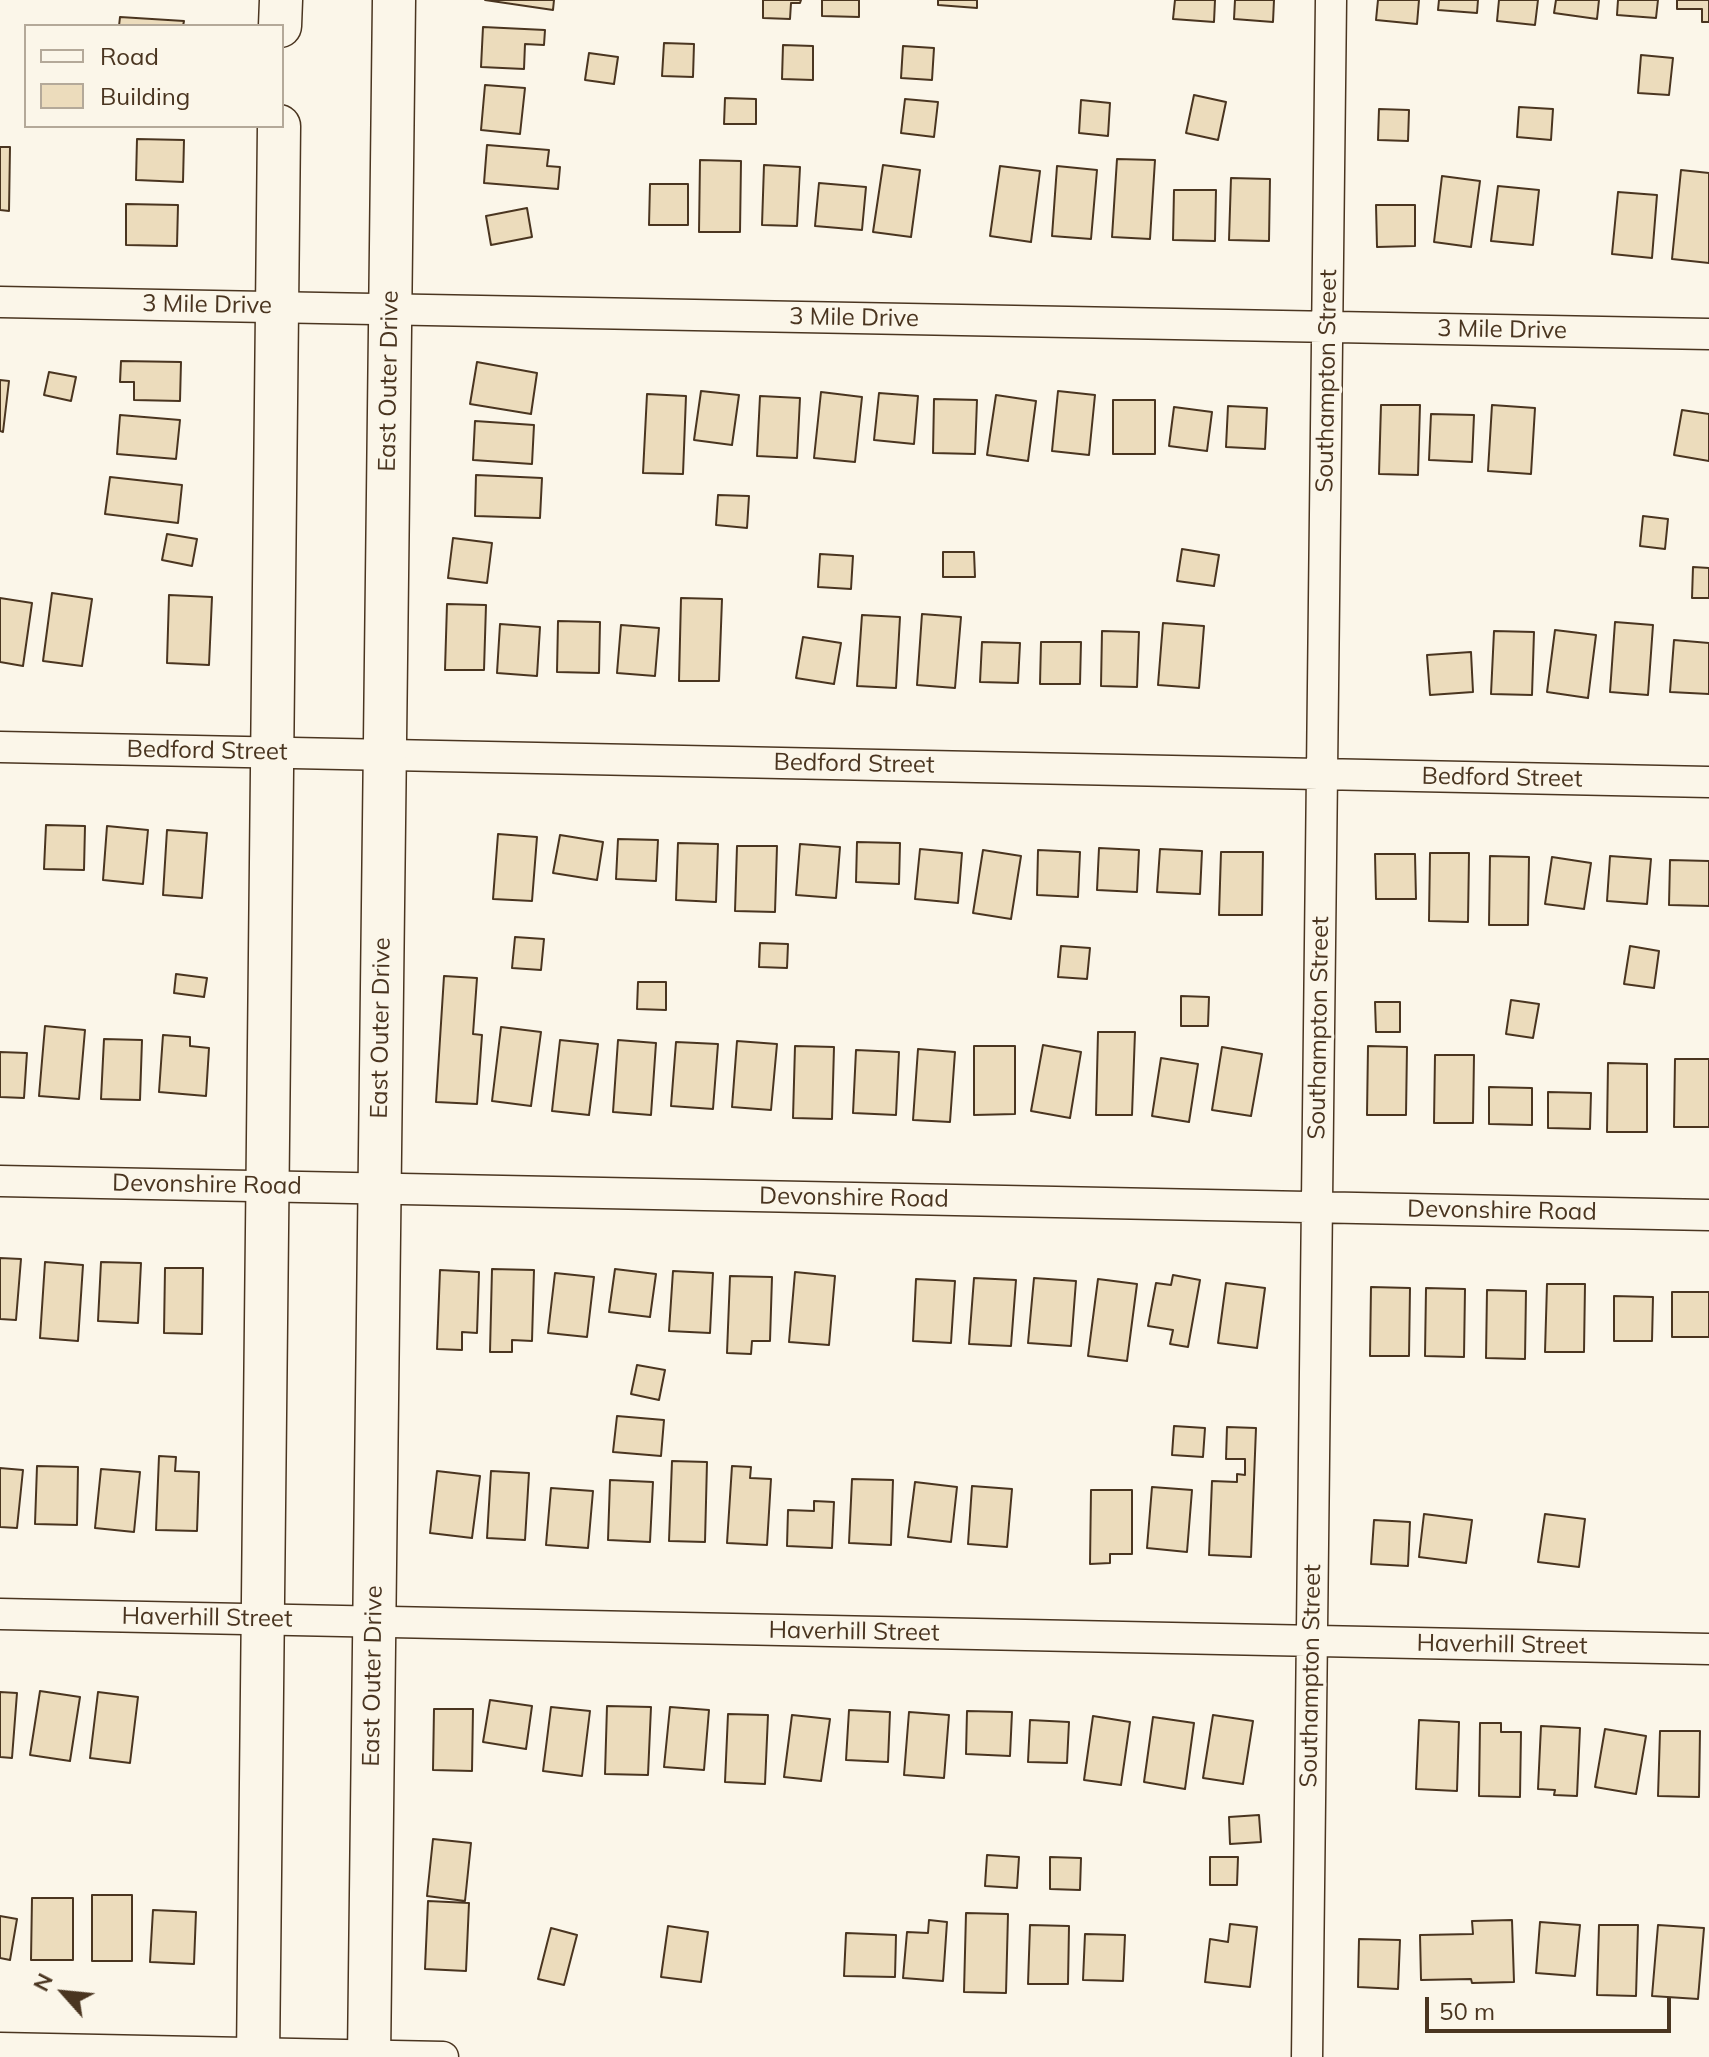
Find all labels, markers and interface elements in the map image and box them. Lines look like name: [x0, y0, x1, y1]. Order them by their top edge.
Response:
legend: [24, 24, 284, 128]
text: Road: [100, 41, 159, 71]
text: Building: [100, 81, 190, 111]
street label: Southampton Street: [1311, 269, 1343, 493]
street label: 3 Mile Drive: [142, 289, 272, 321]
street label: East Outer Drive: [373, 290, 405, 472]
street label: 3 Mile Drive: [789, 302, 919, 334]
street label: 3 Mile Drive: [1437, 314, 1567, 346]
street label: Bedford Street: [126, 735, 288, 767]
street label: Bedford Street: [773, 748, 935, 780]
street label: Bedford Street: [1421, 762, 1583, 794]
street label: Southampton Street: [1303, 916, 1335, 1140]
street label: East Outer Drive: [365, 937, 397, 1119]
street label: Devonshire Road: [112, 1169, 302, 1201]
street label: Devonshire Road: [759, 1182, 949, 1214]
street label: Devonshire Road: [1407, 1195, 1597, 1227]
street label: Southampton Street: [1295, 1564, 1327, 1788]
street label: East Outer Drive: [357, 1585, 389, 1767]
street label: Haverhill Street: [121, 1602, 293, 1634]
street label: Haverhill Street: [768, 1616, 940, 1648]
street label: Haverhill Street: [1416, 1629, 1588, 1661]
north arrow: [24, 1953, 104, 2033]
text: N: [26, 1968, 59, 1996]
scale bar: [1429, 1981, 1675, 2031]
text: 50 m: [1439, 1996, 1495, 2026]

